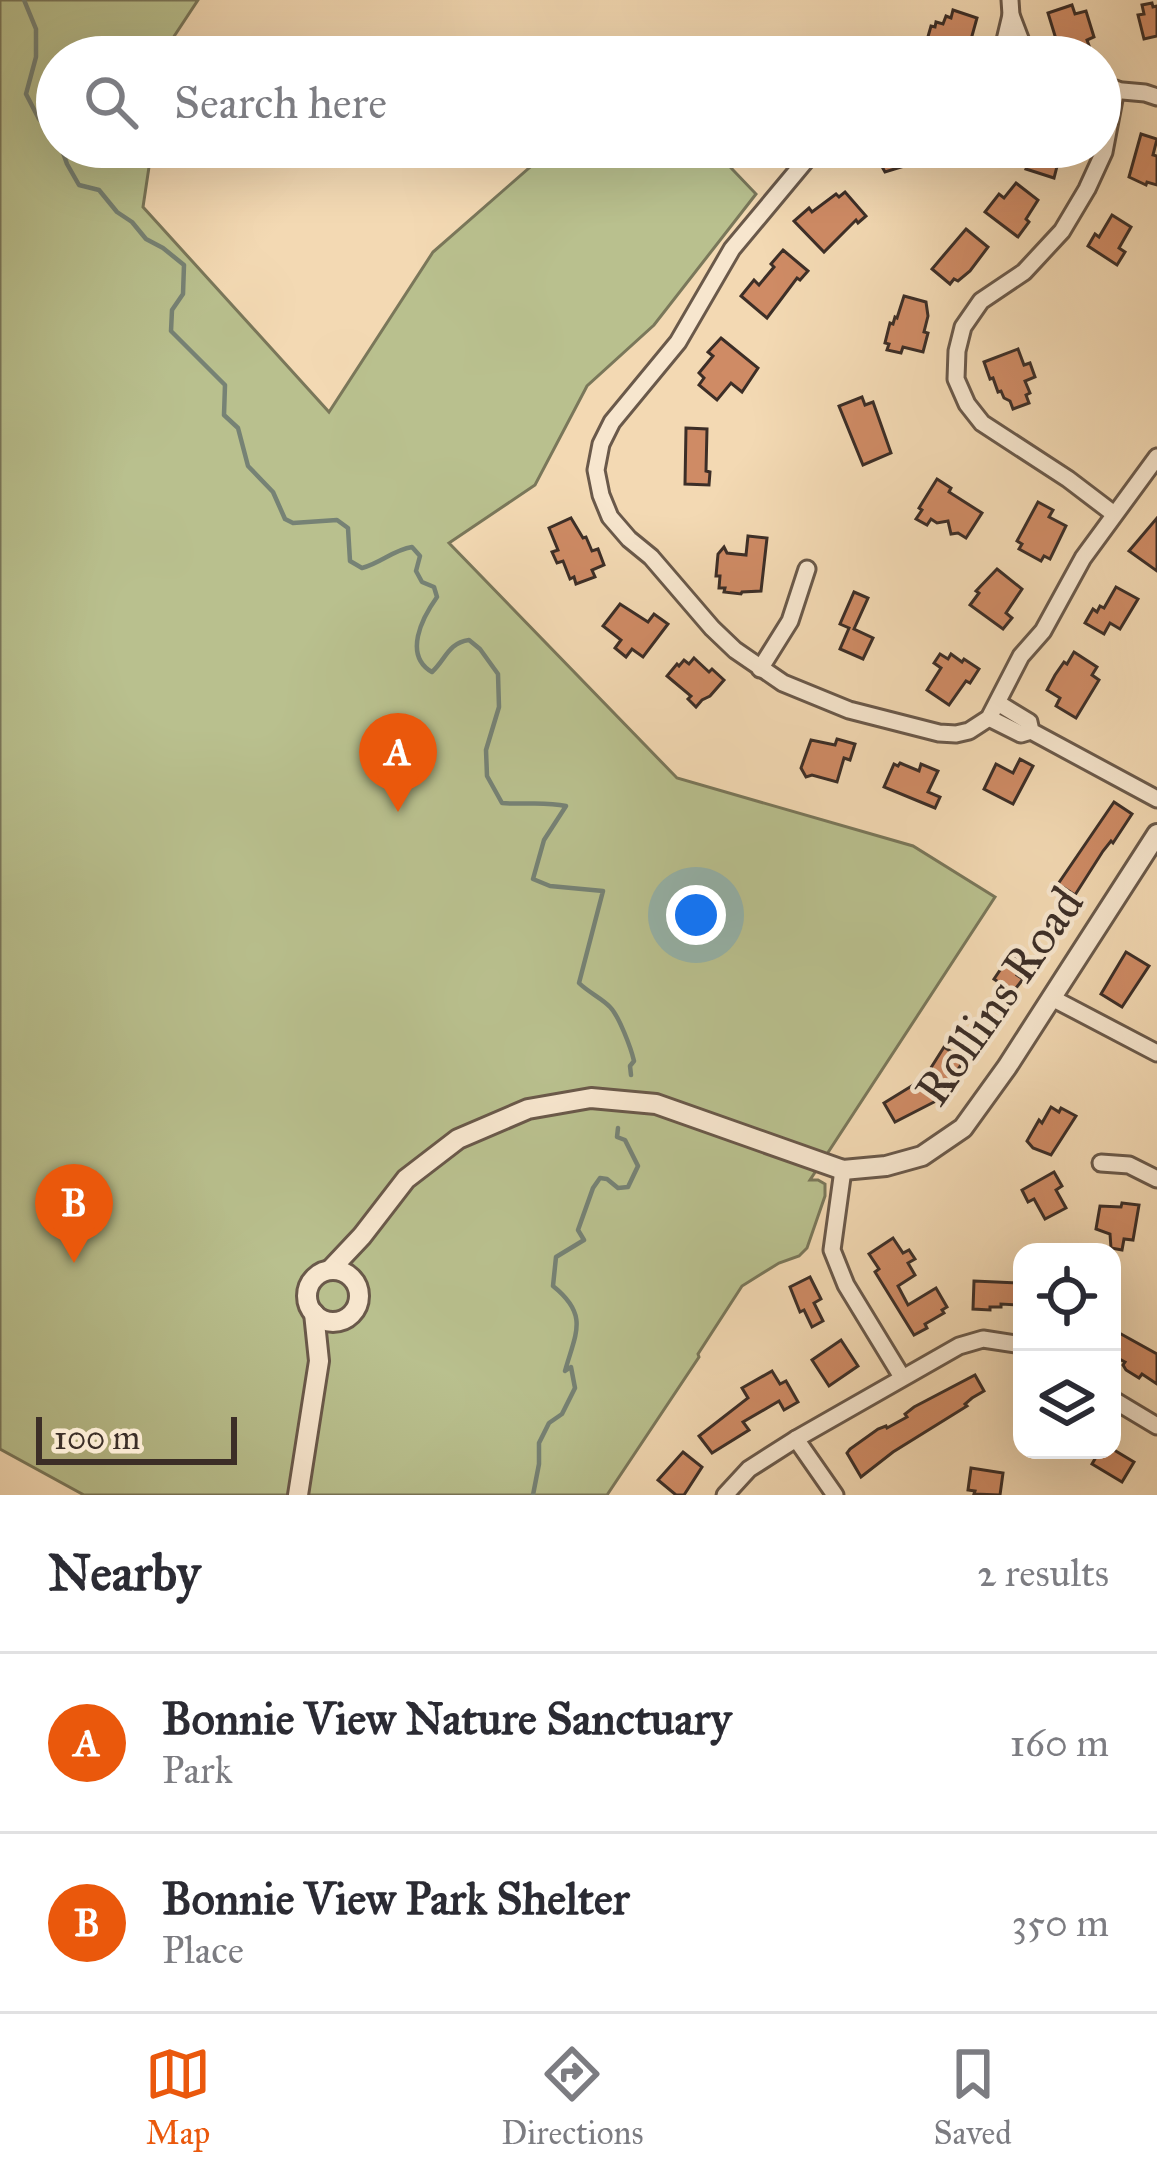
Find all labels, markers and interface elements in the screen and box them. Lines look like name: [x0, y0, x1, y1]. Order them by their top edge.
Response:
search box: [36, 36, 1121, 168]
icon: search: [78, 69, 144, 135]
text: Search here: [174, 75, 387, 130]
pin: A: [359, 713, 437, 812]
street label: Rollins Road: [902, 875, 1096, 1117]
your location: [666, 885, 726, 945]
pin: B: [35, 1164, 113, 1263]
map controls: [1013, 1243, 1121, 1459]
button: locate: [1013, 1243, 1121, 1351]
button: layers: [1013, 1351, 1121, 1459]
scale bar: [36, 1411, 237, 1464]
text: 100 m: [54, 1418, 140, 1458]
text: Nearby: [48, 1542, 200, 1604]
text: 2 results: [977, 1549, 1109, 1597]
text: Bonnie View Nature Sanctuary: [162, 1691, 732, 1746]
text: A: [74, 1719, 100, 1767]
text: 160 m: [1010, 1719, 1109, 1767]
text: Park: [162, 1746, 233, 1794]
text: Bonnie View Park Shelter: [162, 1871, 630, 1926]
text: B: [74, 1899, 100, 1947]
text: 350 m: [1011, 1899, 1109, 1947]
text: Place: [162, 1926, 244, 1974]
tab: Map: [145, 2041, 211, 2153]
tab: Directions: [501, 2041, 643, 2153]
tab: Saved: [934, 2041, 1012, 2153]

